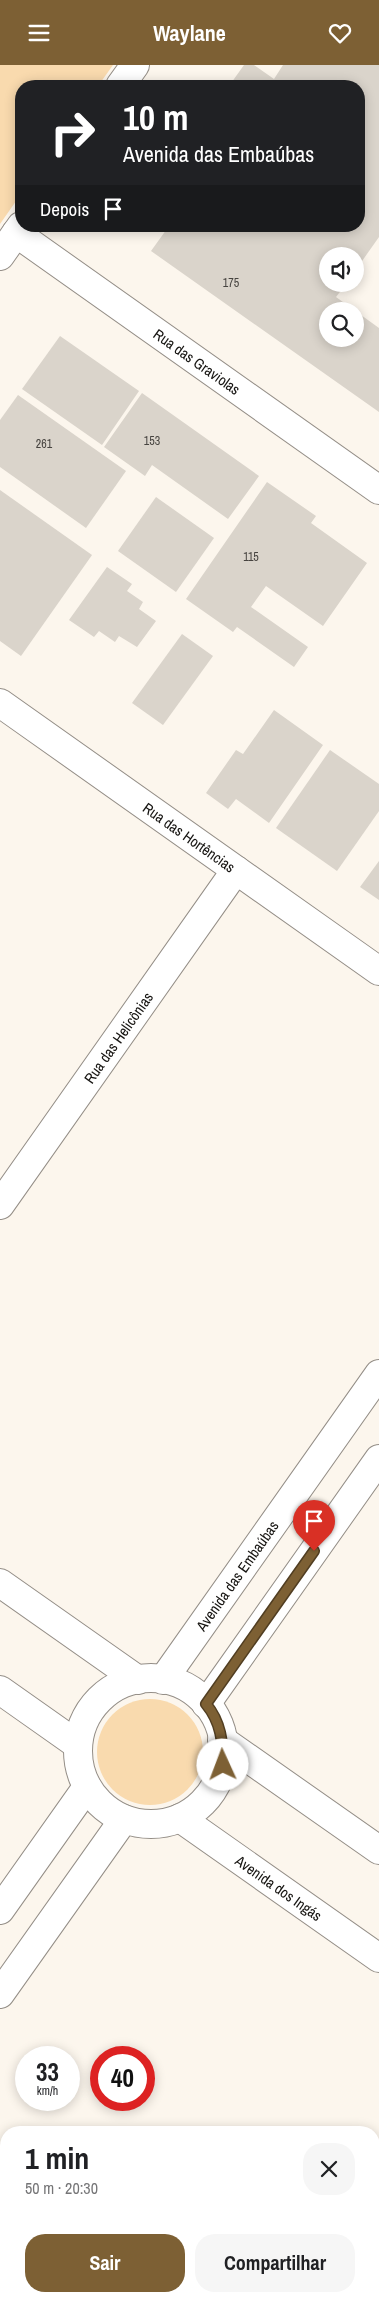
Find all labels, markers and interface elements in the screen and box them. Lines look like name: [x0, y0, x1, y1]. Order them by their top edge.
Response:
text: Waylane: [153, 18, 226, 48]
icon: menu: [25, 19, 53, 47]
icon: heart: [326, 19, 354, 47]
text: 10 m: [123, 94, 188, 141]
icon: right: [40, 100, 105, 165]
text: Avenida das Embaúbas: [123, 139, 314, 169]
icon: arrive: [99, 195, 127, 223]
text: Depois: [40, 196, 89, 222]
map controls: [319, 247, 364, 347]
button: sound: [319, 247, 364, 292]
house number: 175: [223, 275, 240, 291]
button: search: [319, 302, 364, 347]
street label: Rua das Graviolas: [150, 323, 245, 399]
house number: 153: [144, 433, 160, 449]
house number: 261: [36, 436, 53, 452]
house number: 115: [243, 549, 259, 565]
street label: Rua das Hortências: [139, 797, 240, 877]
street label: Rua das Helicônias: [79, 987, 158, 1087]
pin: [293, 1500, 335, 1551]
icon: arrive: [300, 1507, 328, 1535]
street label: Avenida das Embaúbas: [190, 1516, 283, 1636]
position arrow: [196, 1738, 248, 1790]
street label: Avenida dos Ingás: [230, 1849, 327, 1925]
speed limit sign: 40: [90, 2046, 155, 2111]
text: 33: [36, 2055, 59, 2089]
text: km/h: [37, 2083, 58, 2099]
text: 1 min: [25, 2138, 89, 2178]
button: close: [303, 2143, 355, 2195]
text: 50 m · 20:30: [25, 2177, 98, 2199]
button: Sair: [25, 2234, 185, 2292]
button: Compartilhar: [195, 2234, 355, 2292]

